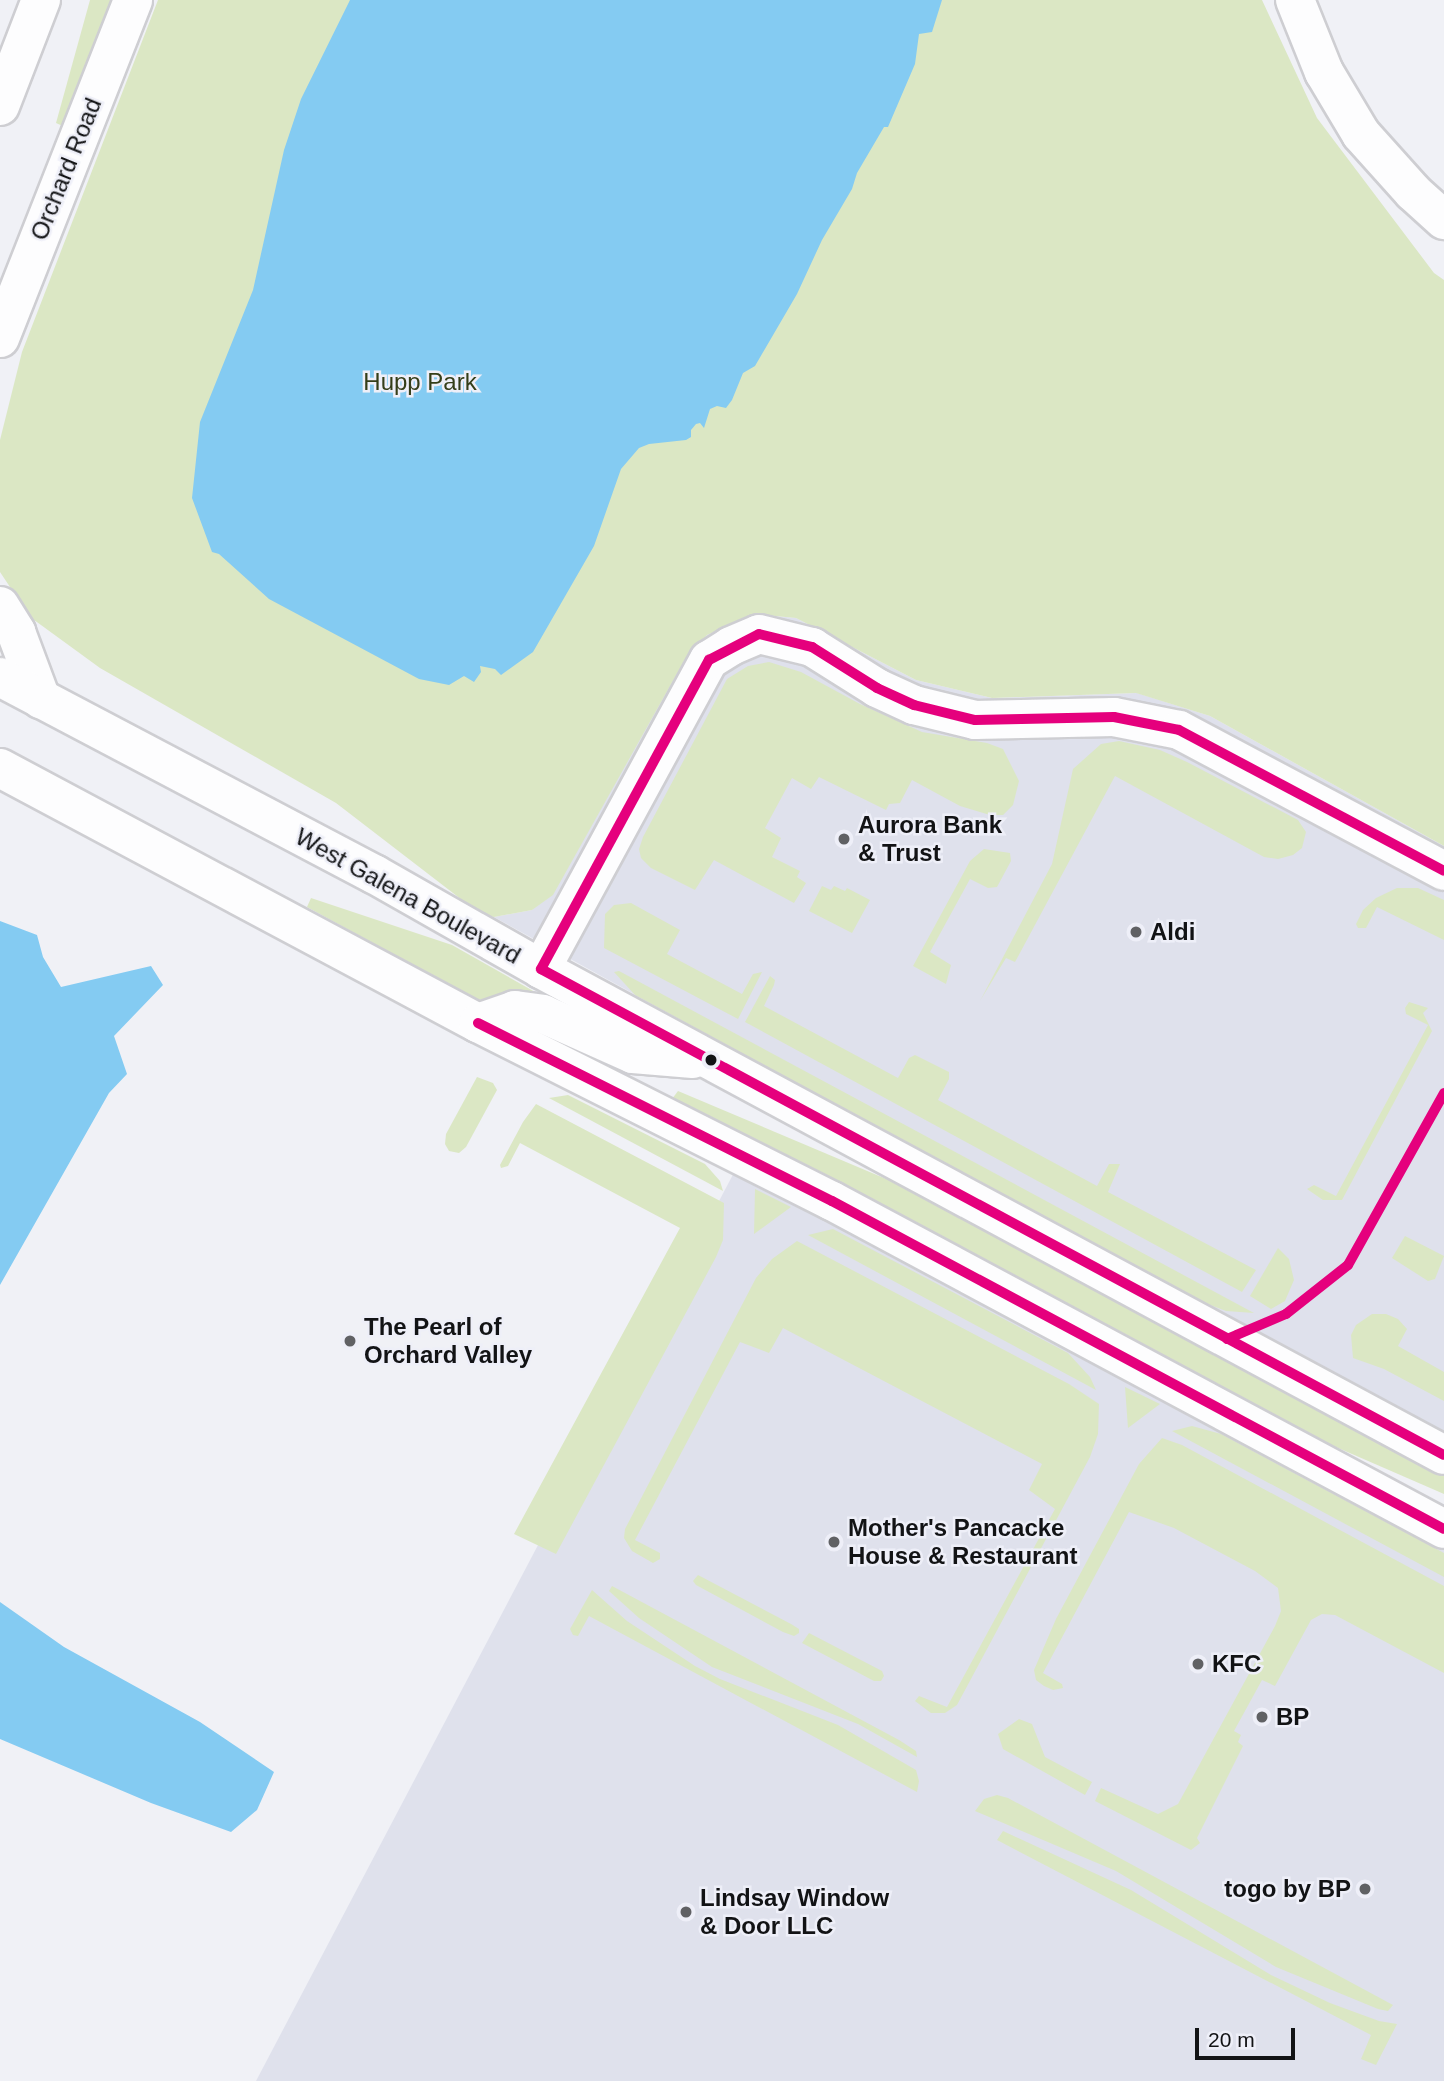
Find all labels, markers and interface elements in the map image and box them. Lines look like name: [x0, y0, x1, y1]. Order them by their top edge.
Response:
street label: Orchard Road: [24, 94, 108, 244]
park label: Hupp Park: [363, 368, 477, 396]
place label: Aurora Bank & Trust: [858, 811, 1002, 867]
street label: West Galena Boulevard: [290, 822, 526, 970]
marker: Aurora Bank & Trust: [836, 831, 852, 847]
place label: Aldi: [1150, 918, 1195, 946]
marker: Aldi: [1128, 924, 1144, 940]
unlabelled marker: [704, 1053, 718, 1067]
place label: The Pearl of Orchard Valley: [364, 1313, 532, 1369]
marker: The Pearl of Orchard Valley: [342, 1333, 358, 1349]
place label: Mother's Pancacke House & Restaurant: [848, 1514, 1077, 1570]
marker: Mother's Pancacke House & Restaurant: [826, 1534, 842, 1550]
place label: KFC: [1212, 1650, 1261, 1678]
marker: KFC: [1190, 1656, 1206, 1672]
place label: BP: [1276, 1703, 1309, 1731]
marker: BP: [1254, 1709, 1270, 1725]
place label: togo by BP: [1224, 1875, 1351, 1903]
marker: togo by BP: [1357, 1881, 1373, 1897]
place label: Lindsay Window & Door LLC: [700, 1884, 889, 1940]
marker: Lindsay Window & Door LLC: [678, 1904, 694, 1920]
scale bar: [1199, 2014, 1299, 2058]
text: 20 m: [1208, 2028, 1255, 2051]

